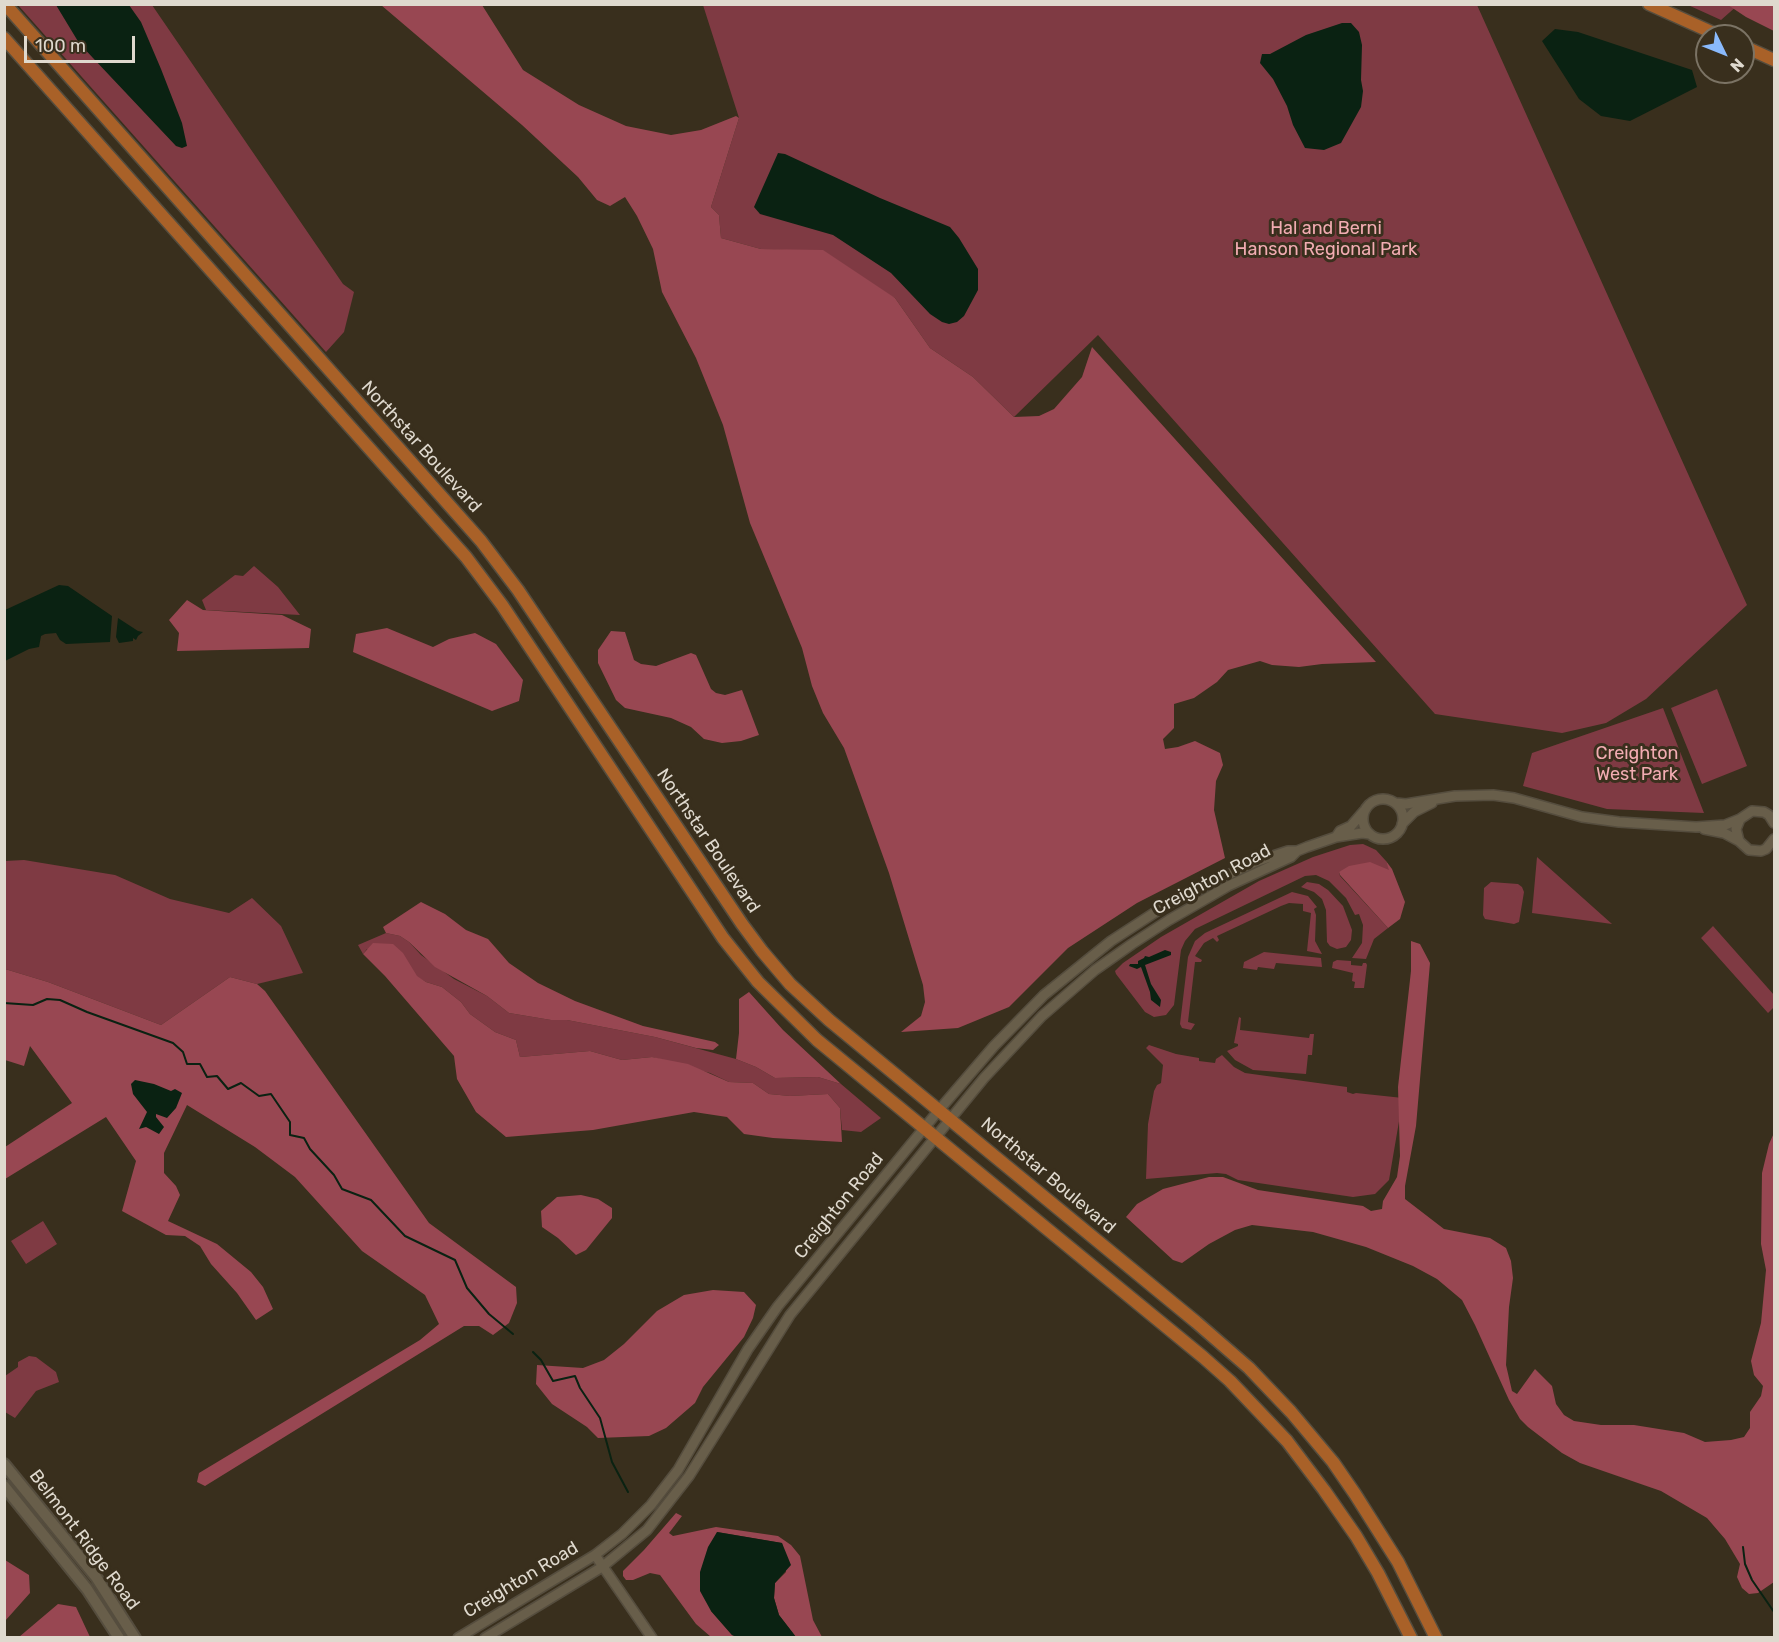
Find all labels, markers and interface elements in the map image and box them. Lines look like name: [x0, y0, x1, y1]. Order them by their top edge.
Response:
scale bar: [27, 24, 138, 62]
north arrow: [1695, 24, 1755, 84]
text: 100 m: [35, 35, 86, 57]
text: N: [1726, 55, 1748, 76]
park label: Hal and Berni Hanson Regional Park: [1235, 218, 1417, 260]
street label: Northstar Boulevard: [356, 377, 486, 517]
park label: Creighton West Park: [1596, 743, 1678, 786]
street label: Northstar Boulevard: [652, 765, 764, 917]
street label: Creighton Road: [1150, 840, 1274, 920]
street label: Northstar Boulevard: [976, 1113, 1120, 1239]
street label: Creighton Road: [790, 1149, 888, 1263]
street label: Belmont Ridge Road: [24, 1466, 144, 1614]
street label: Creighton Road: [460, 1537, 582, 1623]

